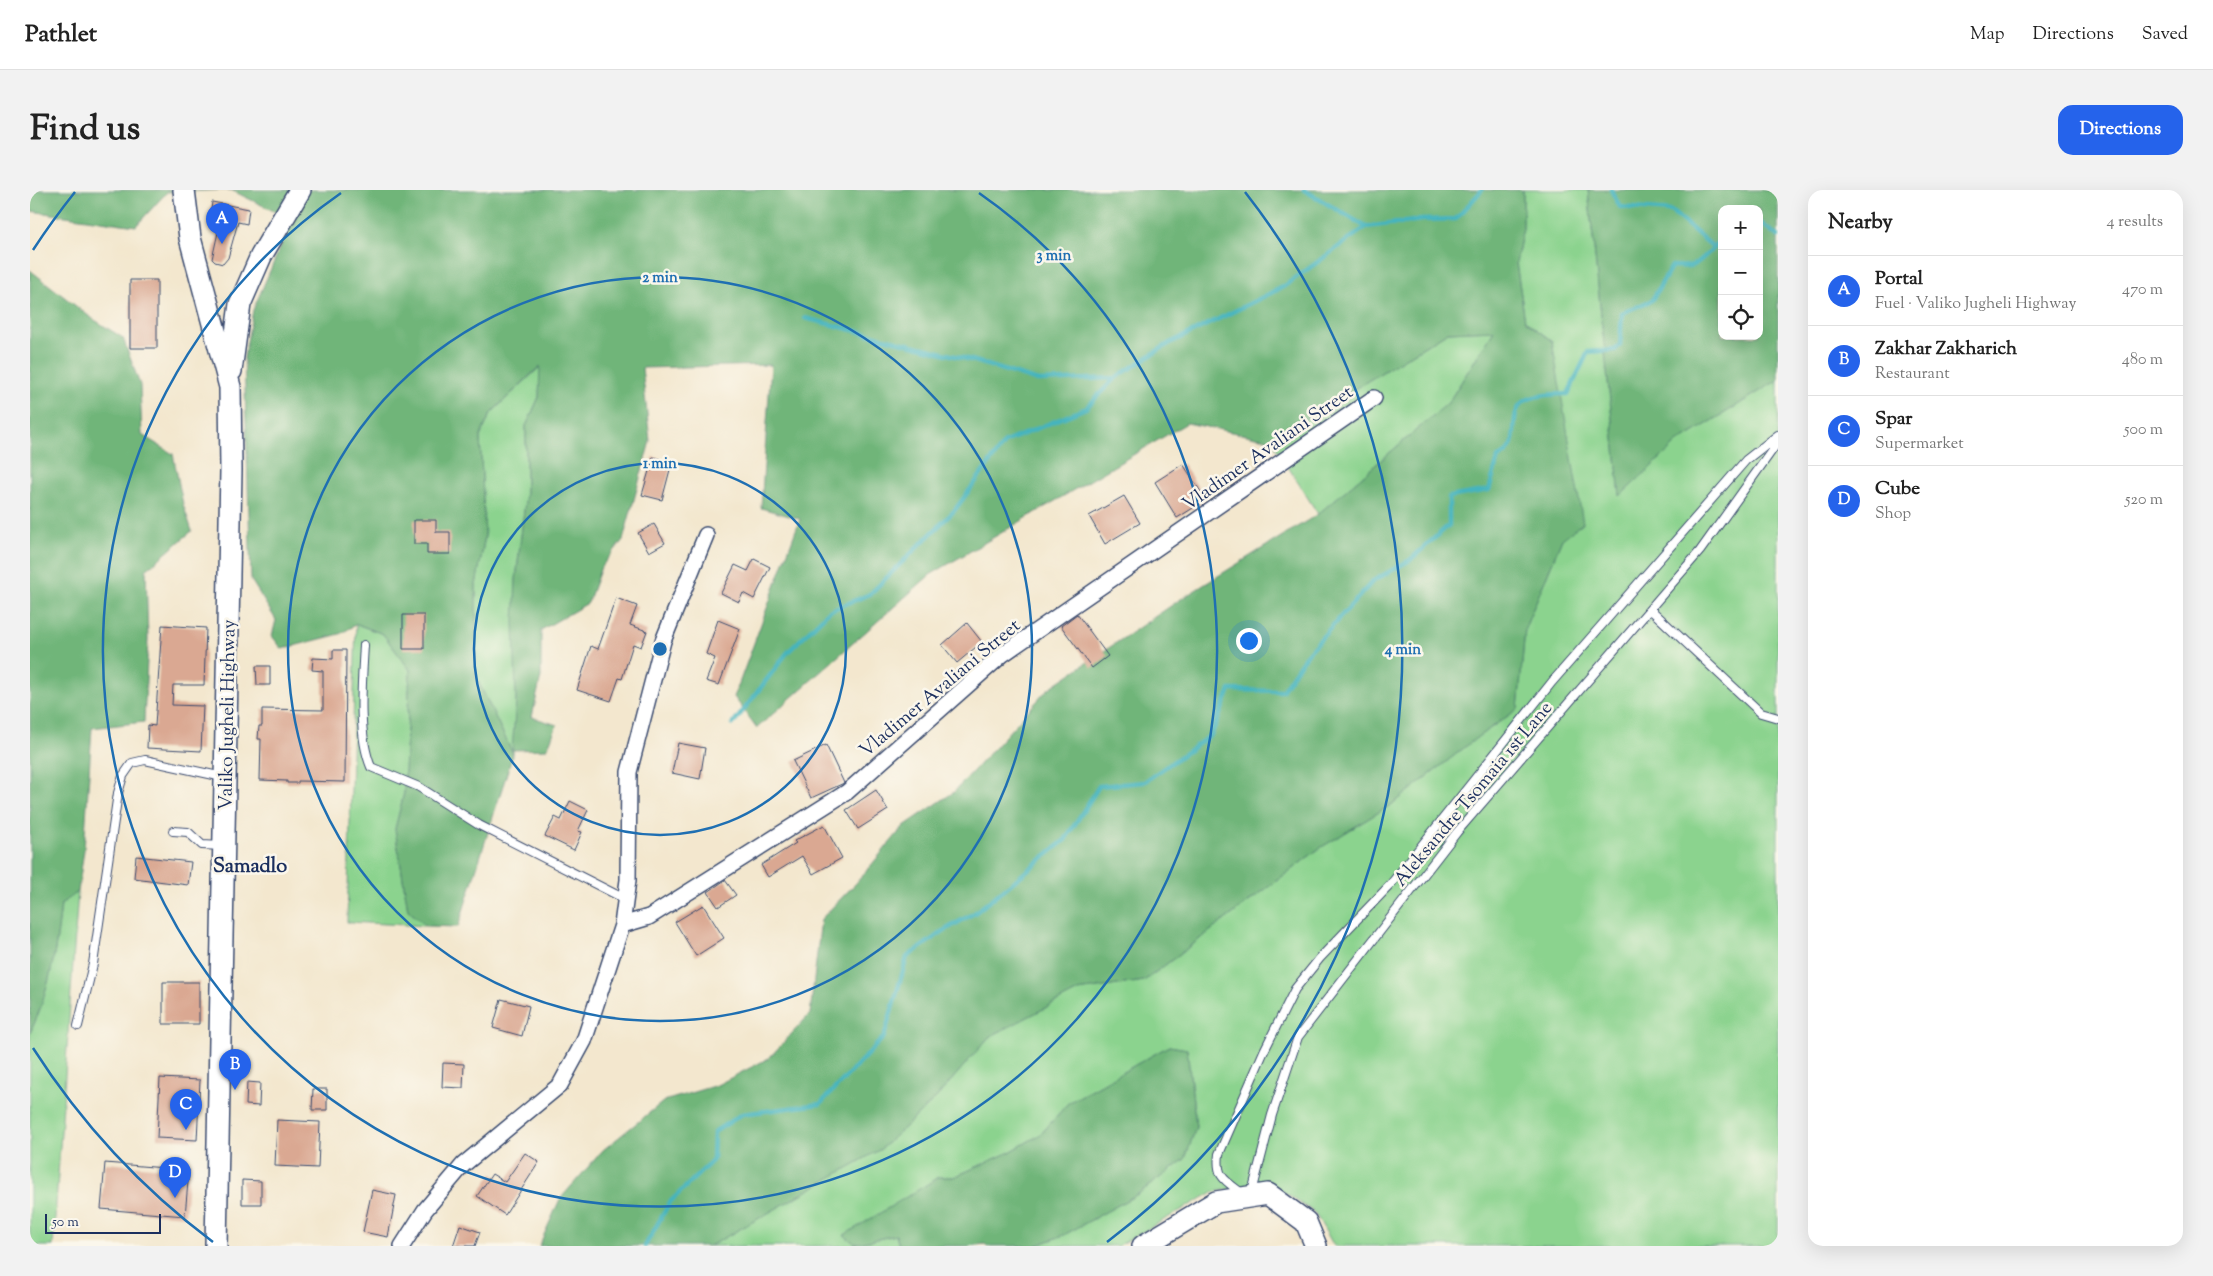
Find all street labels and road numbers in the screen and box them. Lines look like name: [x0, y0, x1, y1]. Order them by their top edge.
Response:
street label: Vladimer Avaliani Street: [1178, 379, 1360, 518]
street label: Vladimer Avaliani Street: [854, 613, 1027, 765]
street label: Valiko Jugheli Highway: [213, 619, 244, 811]
street label: Aleksandre Tsomaia 1st Lane: [1388, 696, 1560, 893]

